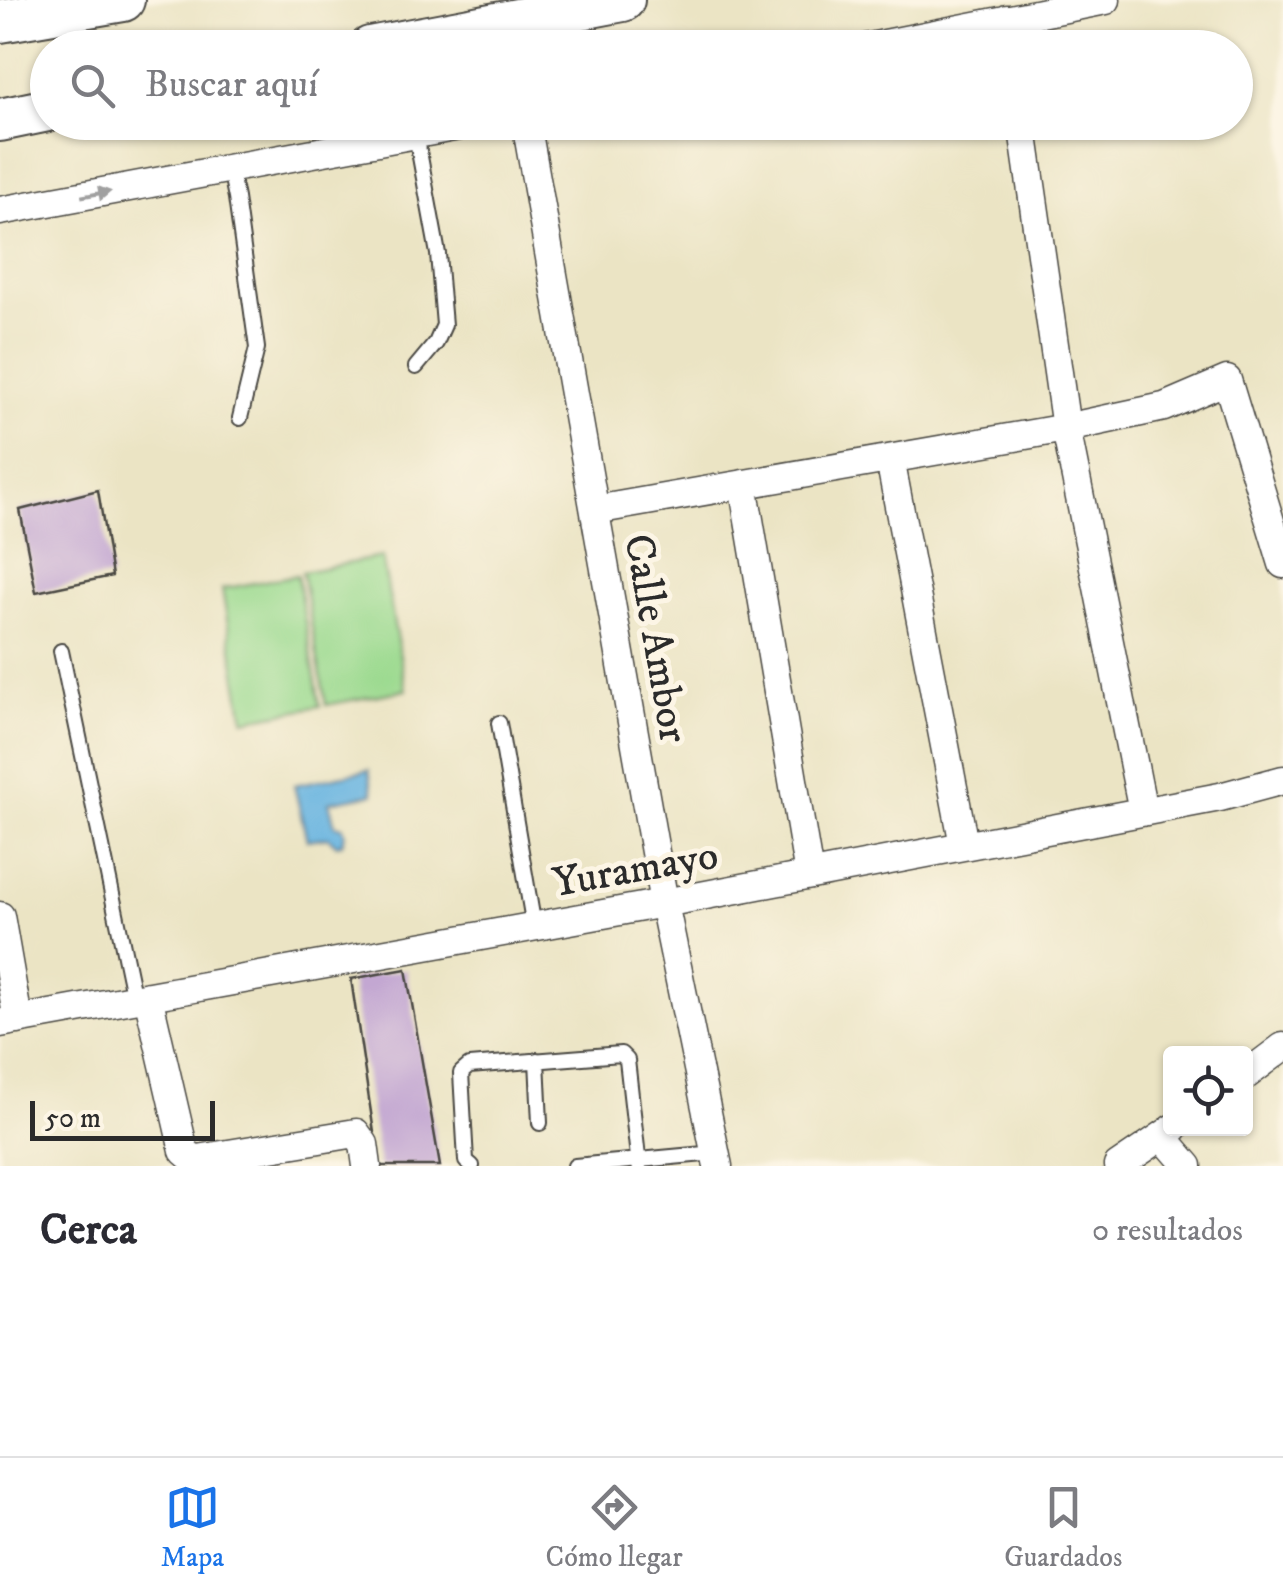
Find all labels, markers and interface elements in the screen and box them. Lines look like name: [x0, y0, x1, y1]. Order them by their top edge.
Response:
search box: [30, 30, 1253, 140]
icon: search: [65, 58, 120, 113]
text: Buscar aquí: [145, 61, 318, 109]
one-way arrow: [81, 185, 112, 201]
street label: Calle Ambor: [611, 530, 699, 747]
street label: Yuramayo: [549, 830, 722, 910]
map controls: [1163, 1046, 1253, 1136]
button: locate: [1163, 1046, 1253, 1136]
scale bar: [30, 1096, 215, 1140]
text: 50 m: [45, 1101, 101, 1136]
text: Cerca: [40, 1205, 137, 1257]
text: 0 resultados: [1092, 1211, 1243, 1251]
tab: Mapa: [161, 1480, 224, 1575]
tab: Cómo llegar: [546, 1480, 683, 1575]
tab: Guardados: [1004, 1480, 1122, 1575]

